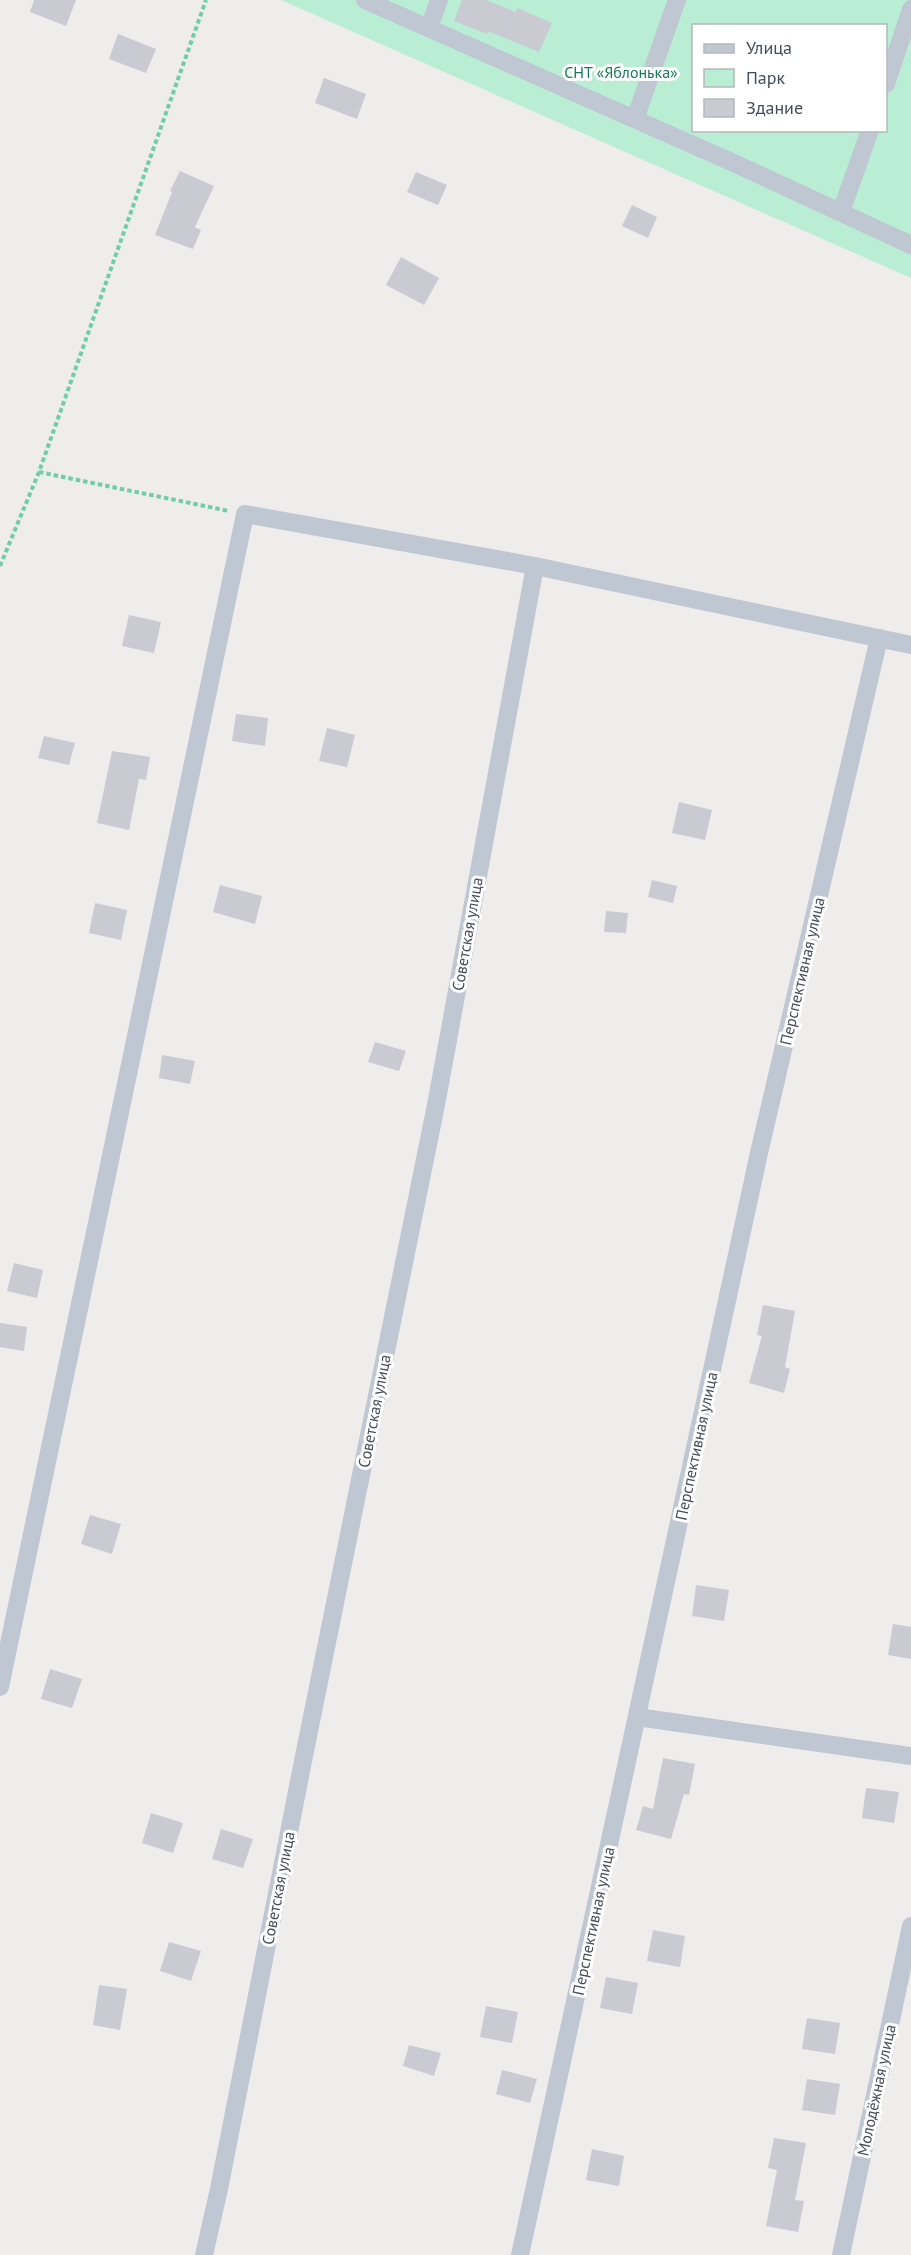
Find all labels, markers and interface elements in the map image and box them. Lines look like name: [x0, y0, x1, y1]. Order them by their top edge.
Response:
legend: [692, 24, 887, 132]
text: Улица: [746, 36, 792, 59]
park label: СНТ «Яблонька»: [564, 62, 678, 82]
text: Парк: [746, 66, 786, 89]
text: Здание: [746, 96, 803, 119]
street label: Советская улица: [447, 876, 487, 992]
street label: Перспективная улица: [775, 895, 829, 1047]
street label: Советская улица: [353, 1353, 395, 1469]
street label: Перспективная улица: [671, 1370, 721, 1522]
street label: Советская улица: [257, 1830, 299, 1946]
street label: Перспективная улица: [568, 1845, 618, 1997]
street label: Молодёжная улица: [852, 2022, 900, 2158]

